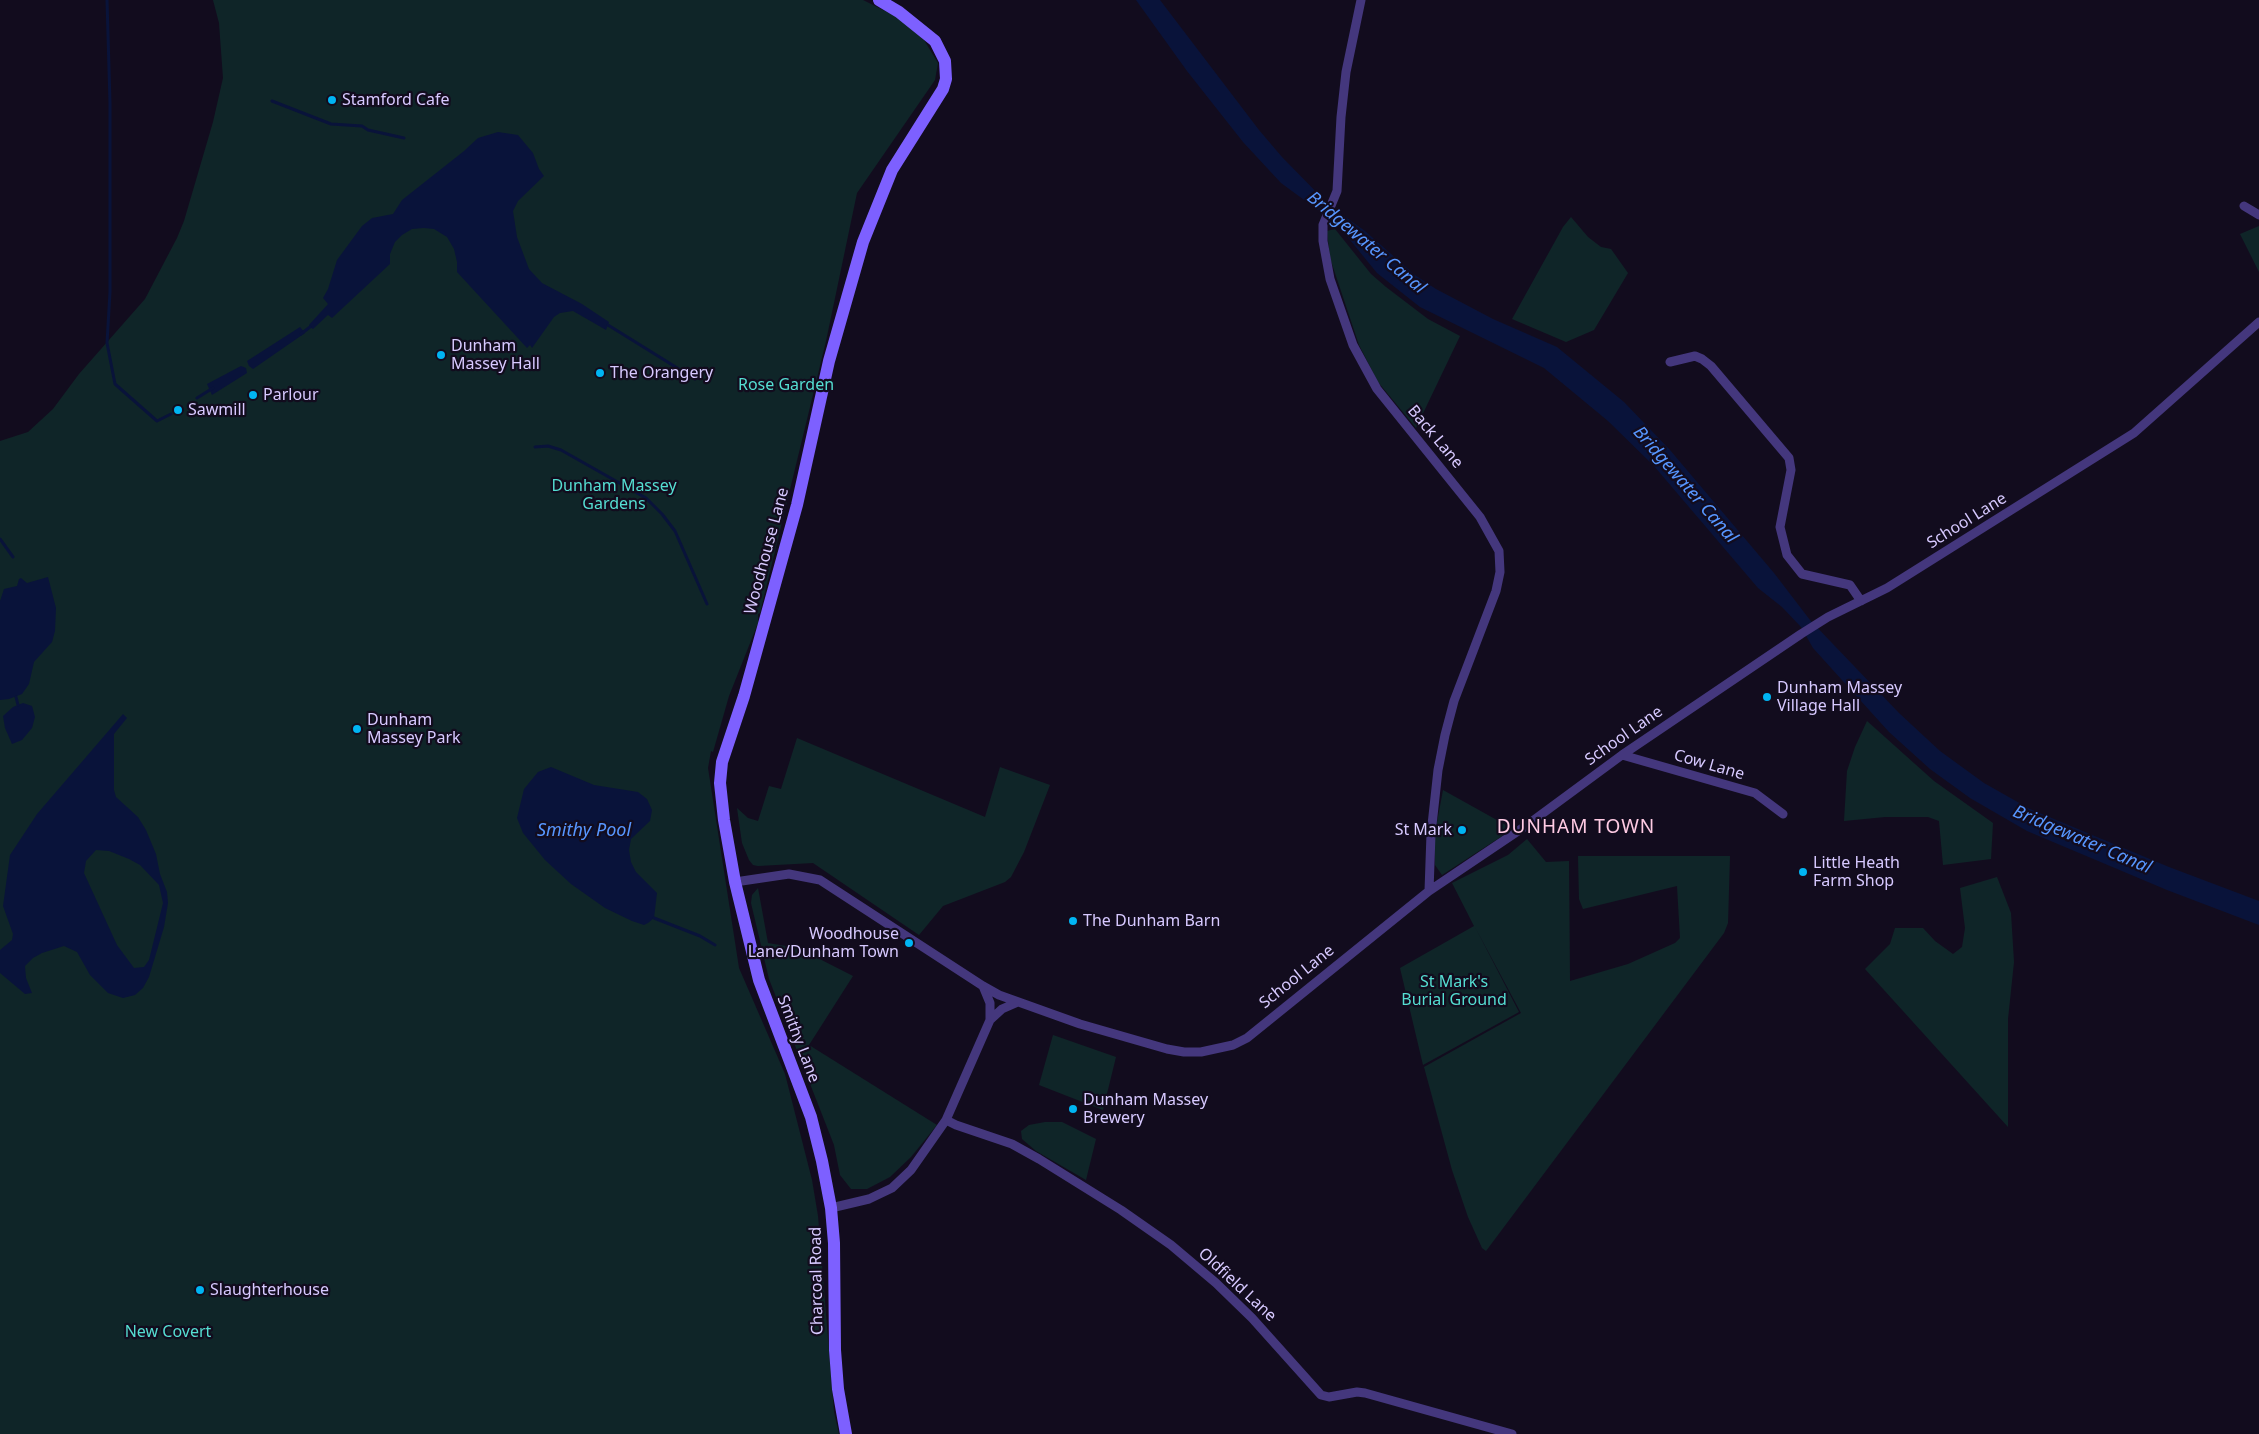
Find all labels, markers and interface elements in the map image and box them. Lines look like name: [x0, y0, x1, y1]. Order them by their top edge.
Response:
place label: Stamford Cafe: [342, 90, 450, 110]
marker: Stamford Cafe: [326, 94, 338, 106]
water label: Bridgewater Canal: [1302, 187, 1430, 299]
place label: Dunham Massey Hall: [451, 336, 540, 374]
marker: Dunham Massey Hall: [435, 349, 447, 361]
place label: The Orangery: [610, 363, 713, 383]
marker: The Orangery: [594, 367, 606, 379]
park label: Rose Garden: [738, 375, 834, 395]
place label: Parlour: [263, 385, 319, 405]
marker: Parlour: [247, 389, 259, 401]
place label: Sawmill: [188, 400, 246, 420]
street label: Back Lane: [1403, 402, 1467, 472]
marker: Sawmill: [172, 404, 184, 416]
water label: Bridgewater Canal: [1628, 422, 1742, 548]
park label: Dunham Massey Gardens: [551, 476, 677, 514]
street label: Woodhouse Lane: [741, 486, 793, 616]
street label: School Lane: [1924, 489, 2010, 553]
place label: Dunham Massey Village Hall: [1777, 678, 1902, 716]
marker: Dunham Massey Village Hall: [1761, 691, 1773, 703]
street label: School Lane: [1582, 702, 1666, 770]
place label: Dunham Massey Park: [367, 710, 461, 748]
marker: Dunham Massey Park: [351, 723, 363, 735]
street label: Cow Lane: [1672, 746, 1746, 784]
water label: Bridgewater Canal: [2010, 801, 2154, 879]
district label: DUNHAM TOWN: [1495, 817, 1657, 839]
water label: Smithy Pool: [537, 820, 631, 842]
place label: St Mark: [1395, 820, 1452, 840]
marker: St Mark: [1456, 824, 1468, 836]
place label: Little Heath Farm Shop: [1813, 853, 1900, 891]
marker: Little Heath Farm Shop: [1797, 866, 1809, 878]
place label: The Dunham Barn: [1083, 911, 1220, 931]
marker: The Dunham Barn: [1067, 915, 1079, 927]
place label: Woodhouse Lane/Dunham Town: [748, 924, 899, 962]
marker: Woodhouse Lane/Dunham Town: [903, 937, 915, 949]
street label: School Lane: [1256, 941, 1338, 1013]
park label: St Mark's Burial Ground: [1401, 972, 1507, 1010]
street label: Smithy Lane: [773, 993, 823, 1085]
place label: Dunham Massey Brewery: [1083, 1090, 1208, 1128]
marker: Dunham Massey Brewery: [1067, 1103, 1079, 1115]
street label: Charcoal Road: [806, 1227, 828, 1335]
street label: Oldfield Lane: [1194, 1244, 1280, 1326]
place label: Slaughterhouse: [210, 1280, 329, 1300]
marker: Slaughterhouse: [194, 1284, 206, 1296]
park label: New Covert: [125, 1322, 211, 1342]

